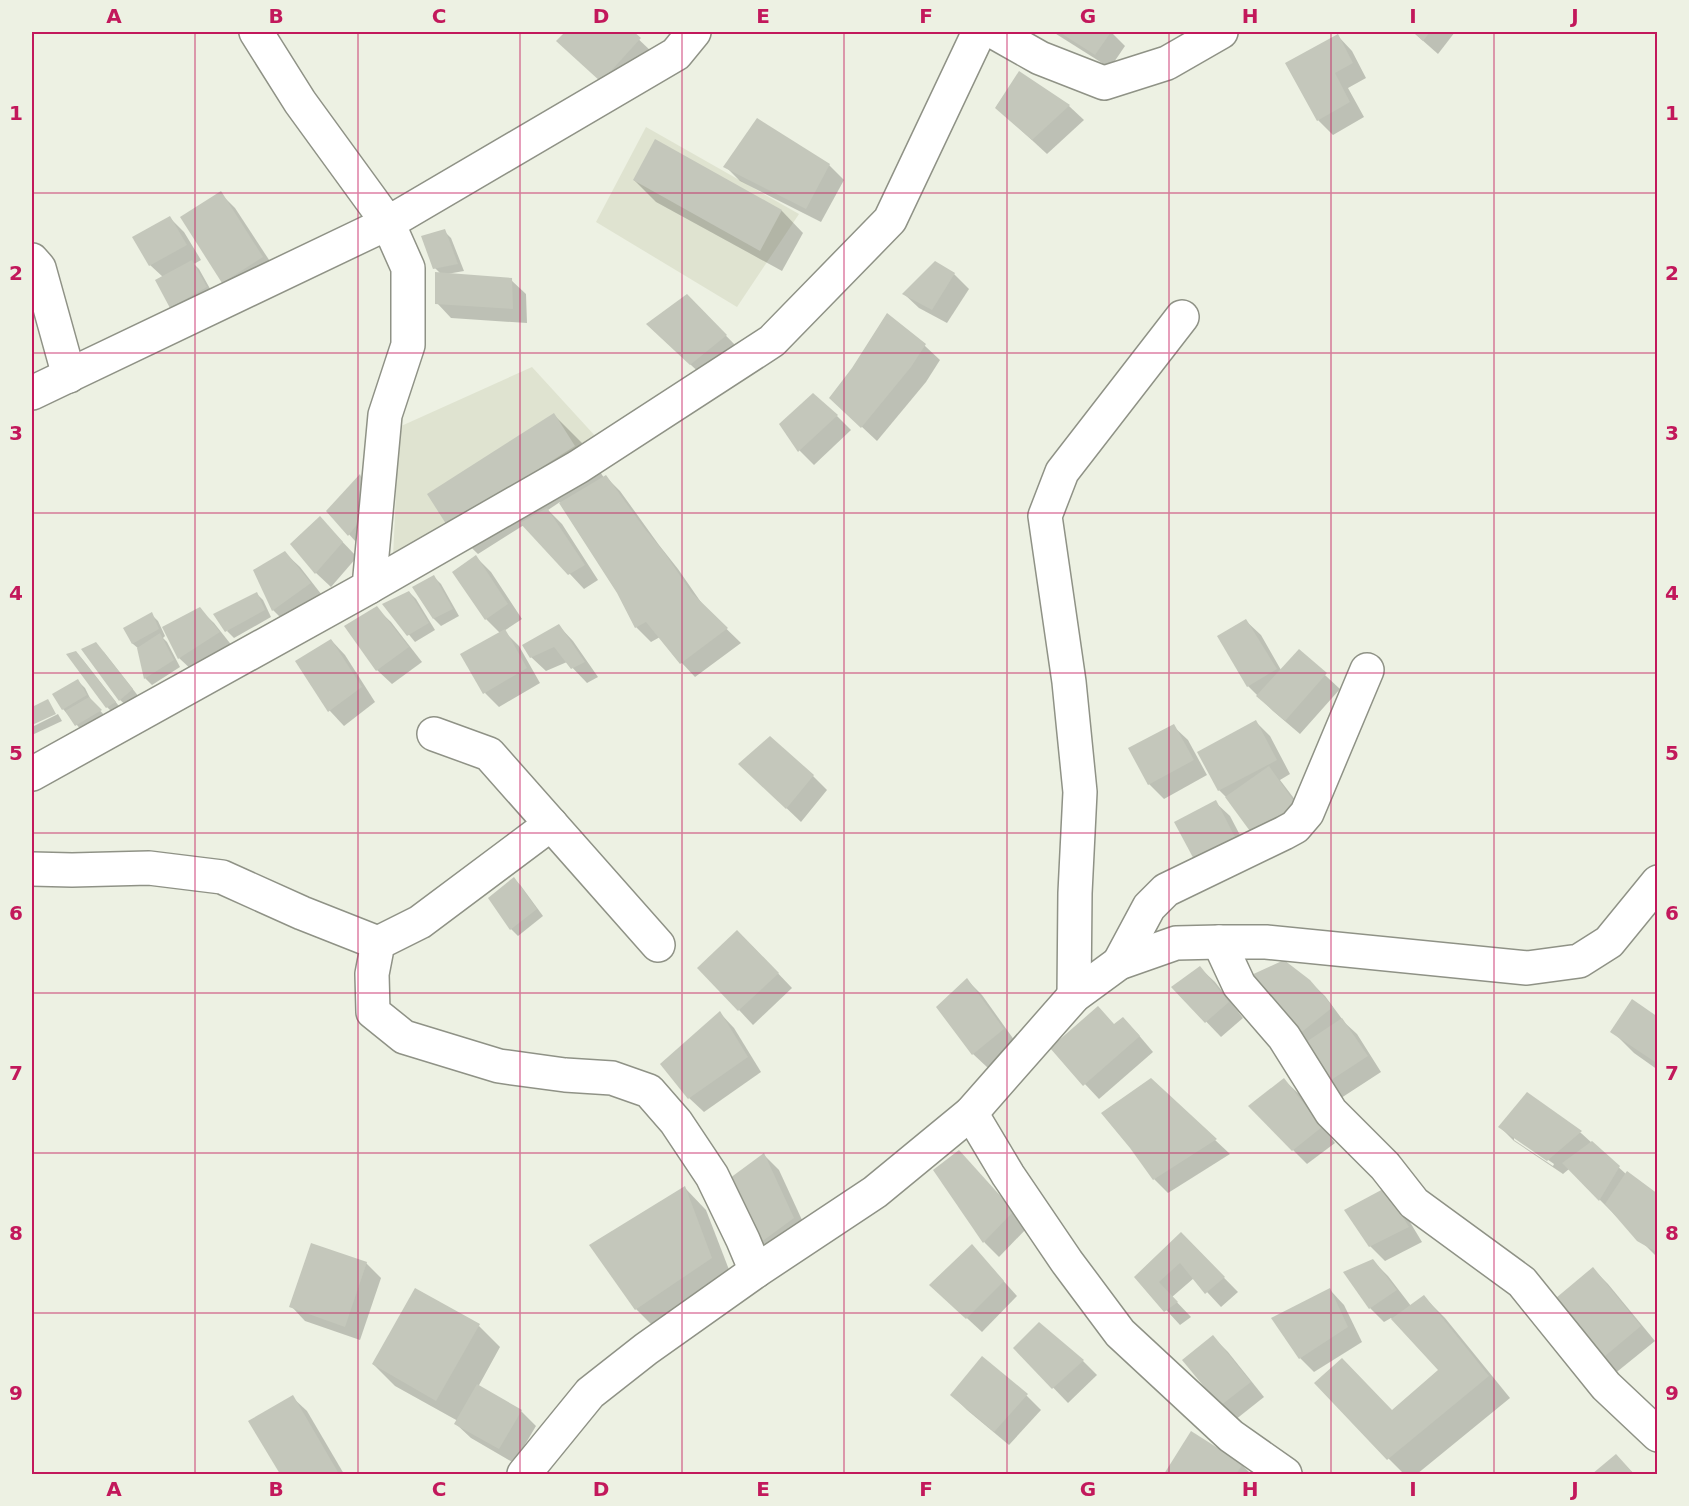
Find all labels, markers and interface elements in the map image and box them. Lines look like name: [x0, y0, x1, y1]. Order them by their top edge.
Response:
text: A: [106, 4, 122, 28]
text: B: [268, 4, 284, 28]
text: C: [432, 4, 446, 28]
text: D: [593, 4, 609, 28]
text: E: [756, 4, 770, 28]
text: F: [919, 4, 933, 28]
text: G: [1080, 4, 1096, 28]
text: H: [1242, 4, 1258, 28]
text: I: [1409, 4, 1417, 28]
text: J: [1569, 4, 1579, 28]
text: 1: [9, 101, 23, 125]
text: 1: [1665, 101, 1679, 125]
text: 2: [9, 261, 23, 285]
text: 2: [1665, 261, 1679, 285]
text: 3: [9, 421, 23, 445]
text: 3: [1665, 421, 1679, 445]
text: 4: [9, 581, 23, 605]
text: 4: [1665, 581, 1679, 605]
text: 5: [9, 741, 23, 765]
text: 5: [1665, 741, 1679, 765]
text: 6: [9, 901, 23, 925]
text: 6: [1665, 901, 1679, 925]
text: 7: [9, 1061, 23, 1085]
text: 7: [1665, 1061, 1679, 1085]
text: 8: [9, 1221, 23, 1245]
text: 8: [1665, 1221, 1679, 1245]
text: 9: [9, 1381, 23, 1405]
text: 9: [1665, 1381, 1679, 1405]
text: A: [106, 1477, 122, 1501]
text: B: [268, 1477, 284, 1501]
text: C: [432, 1477, 446, 1501]
text: D: [593, 1477, 609, 1501]
text: E: [756, 1477, 770, 1501]
text: F: [919, 1477, 933, 1501]
text: G: [1080, 1477, 1096, 1501]
text: H: [1242, 1477, 1258, 1501]
text: I: [1409, 1477, 1417, 1501]
text: J: [1569, 1477, 1579, 1501]

